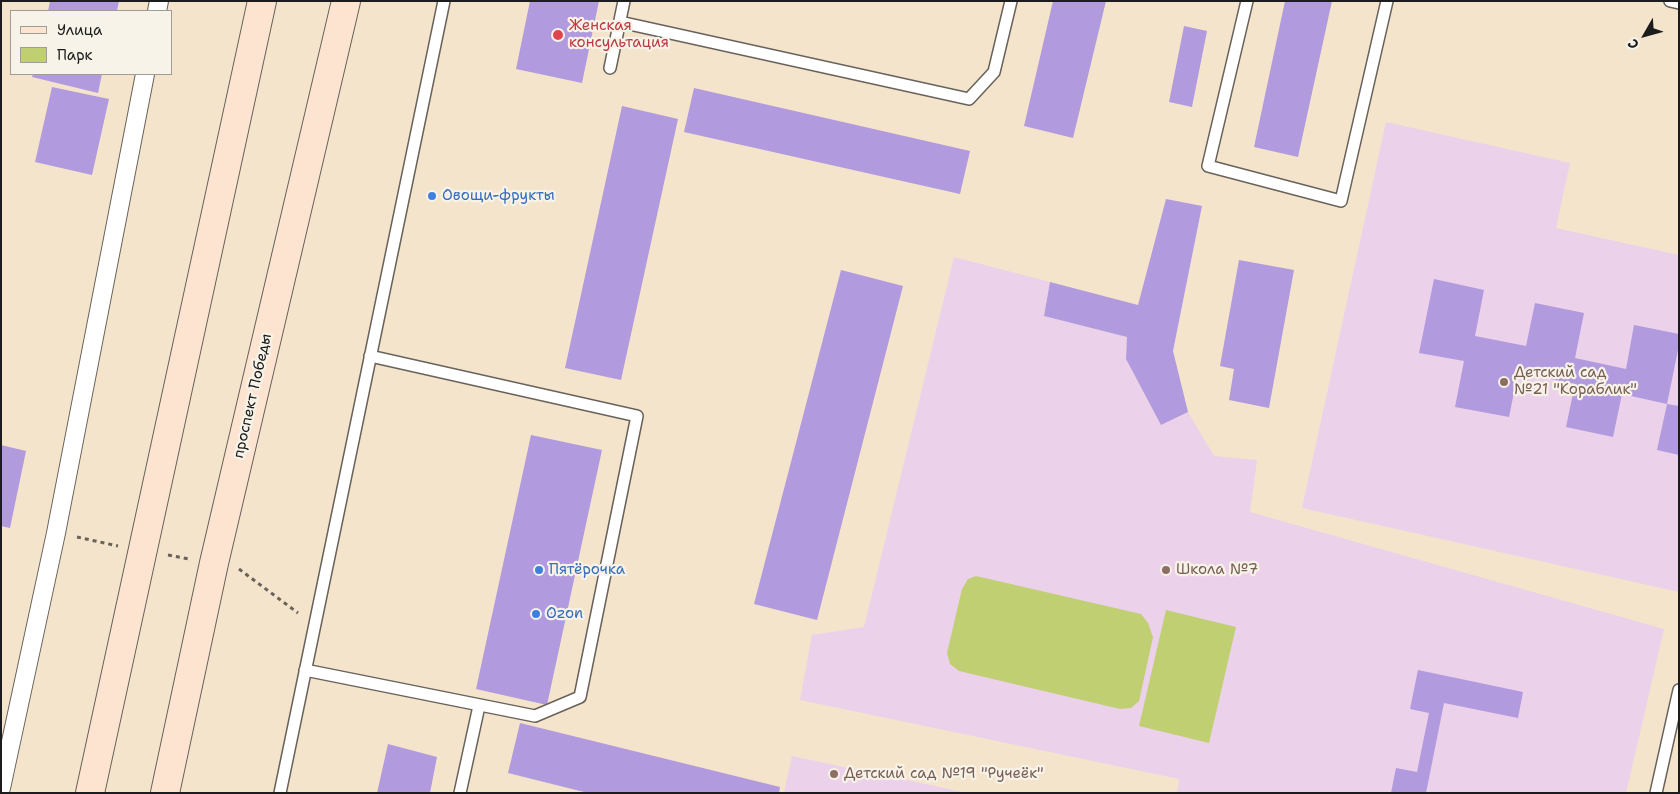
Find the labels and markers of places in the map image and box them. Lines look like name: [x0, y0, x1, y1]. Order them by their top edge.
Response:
place label: Женская консультация: [569, 17, 669, 52]
marker: Женская консультация: [551, 28, 565, 42]
place label: Овощи-фрукты: [442, 187, 555, 205]
marker: Овощи-фрукты: [426, 190, 438, 202]
place label: Детский сад №21 "Кораблик": [1514, 364, 1637, 399]
marker: Детский сад №21 "Кораблик": [1498, 376, 1510, 388]
place label: Пятёрочка: [549, 561, 625, 579]
place label: Школа №7: [1176, 561, 1258, 579]
marker: Пятёрочка: [533, 564, 545, 576]
marker: Школа №7: [1160, 564, 1172, 576]
place label: Ozon: [546, 605, 583, 623]
marker: Ozon: [530, 608, 542, 620]
place label: Детский сад №19 "Ручеёк": [844, 765, 1044, 783]
marker: Детский сад №19 "Ручеёк": [828, 768, 840, 780]

